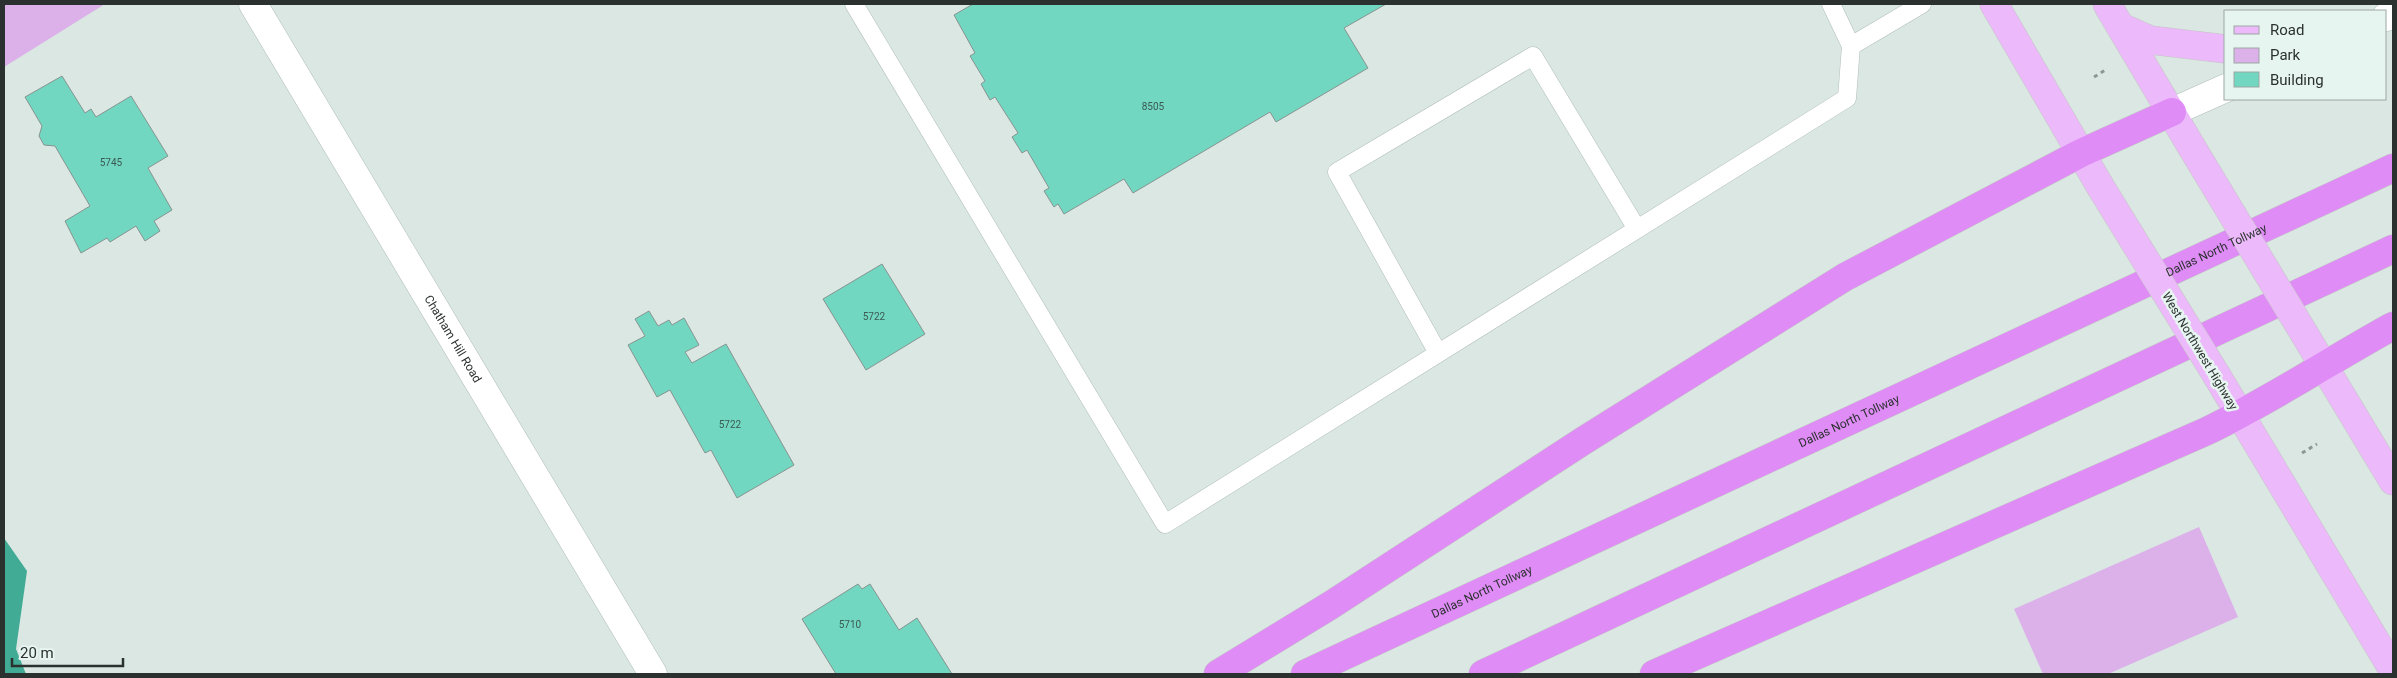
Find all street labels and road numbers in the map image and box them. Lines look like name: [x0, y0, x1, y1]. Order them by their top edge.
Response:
street label: Dallas North Tollway: [2164, 221, 2269, 280]
street label: West Northwest Highway: [2159, 290, 2241, 413]
street label: Chatham Hill Road: [421, 293, 484, 385]
street label: Dallas North Tollway: [1796, 391, 1902, 450]
street label: Dallas North Tollway: [1429, 562, 1535, 621]

